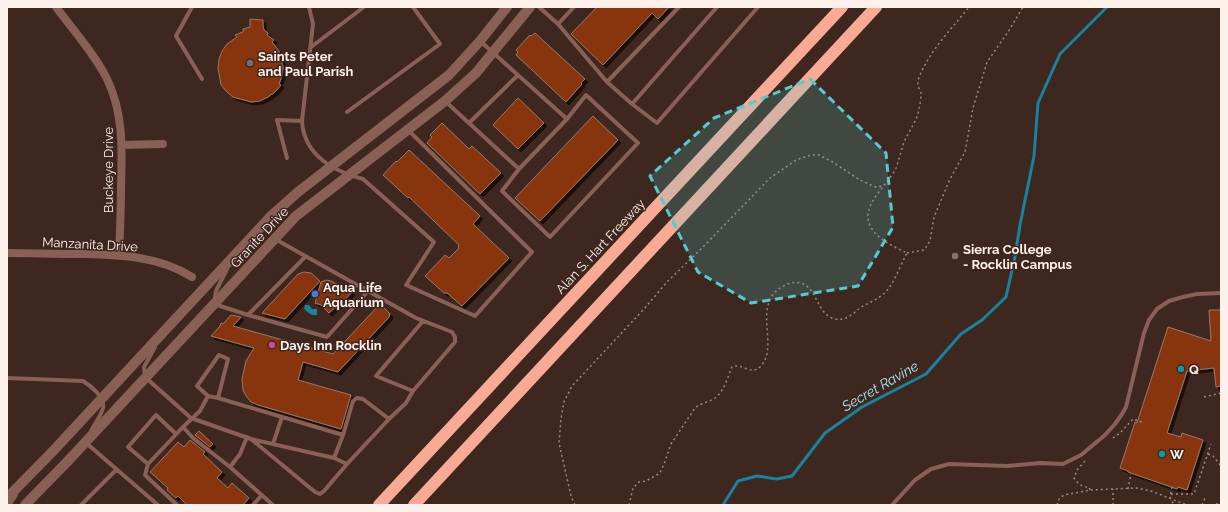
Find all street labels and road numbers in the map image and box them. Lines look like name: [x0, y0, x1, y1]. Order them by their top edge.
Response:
street label: Buckeye Drive: [101, 127, 116, 213]
street label: Alan S. Hart Freeway: [553, 196, 648, 297]
street label: Granite Drive: [227, 204, 292, 271]
street label: Manzanita Drive: [42, 235, 139, 255]

